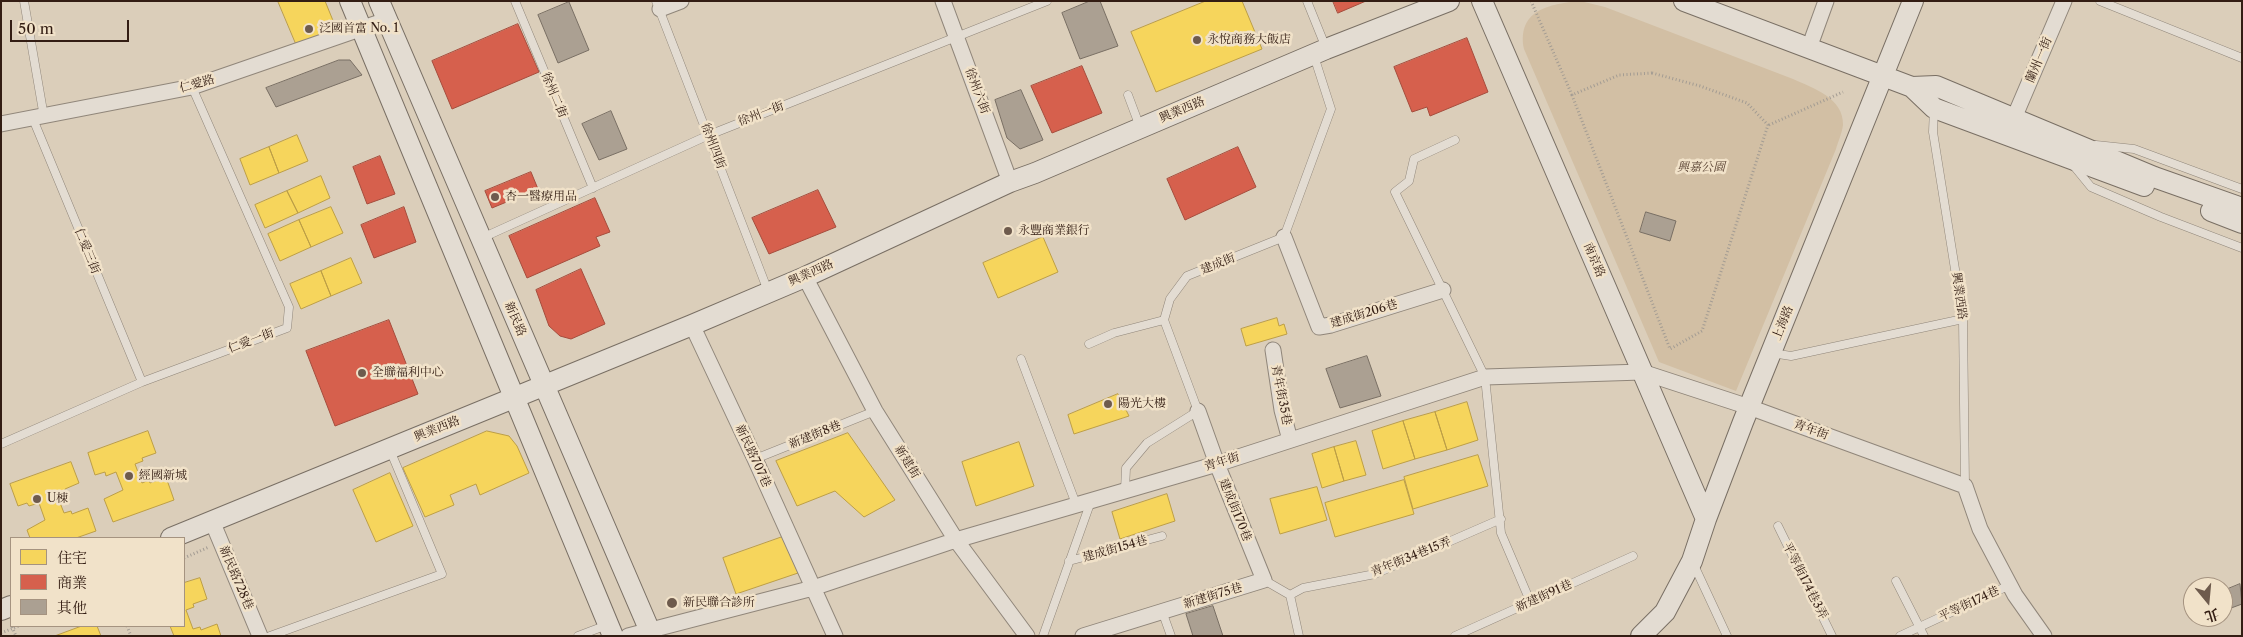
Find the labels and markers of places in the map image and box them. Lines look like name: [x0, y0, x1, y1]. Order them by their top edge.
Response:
place label: 泛國首富 No. 1: [319, 22, 399, 36]
marker: 泛國首富 No. 1: [303, 23, 315, 35]
place label: 永悅商務大飯店: [1207, 33, 1291, 47]
marker: 永悅商務大飯店: [1191, 34, 1203, 46]
place label: 杏一醫療用品: [505, 190, 577, 204]
marker: 杏一醫療用品: [489, 191, 501, 203]
place label: 永豐商業銀行: [1018, 224, 1090, 238]
marker: 永豐商業銀行: [1002, 225, 1014, 237]
place label: 全聯福利中心: [372, 366, 444, 380]
marker: 全聯福利中心: [356, 367, 368, 379]
place label: 陽光大樓: [1118, 397, 1166, 411]
marker: 陽光大樓: [1102, 398, 1114, 410]
place label: 經國新城: [139, 469, 187, 483]
marker: 經國新城: [123, 470, 135, 482]
place label: U棟: [47, 492, 68, 506]
marker: U棟: [31, 493, 43, 505]
marker: 新民聯合診所: [665, 596, 679, 610]
place label: 新民聯合診所: [683, 596, 755, 610]

